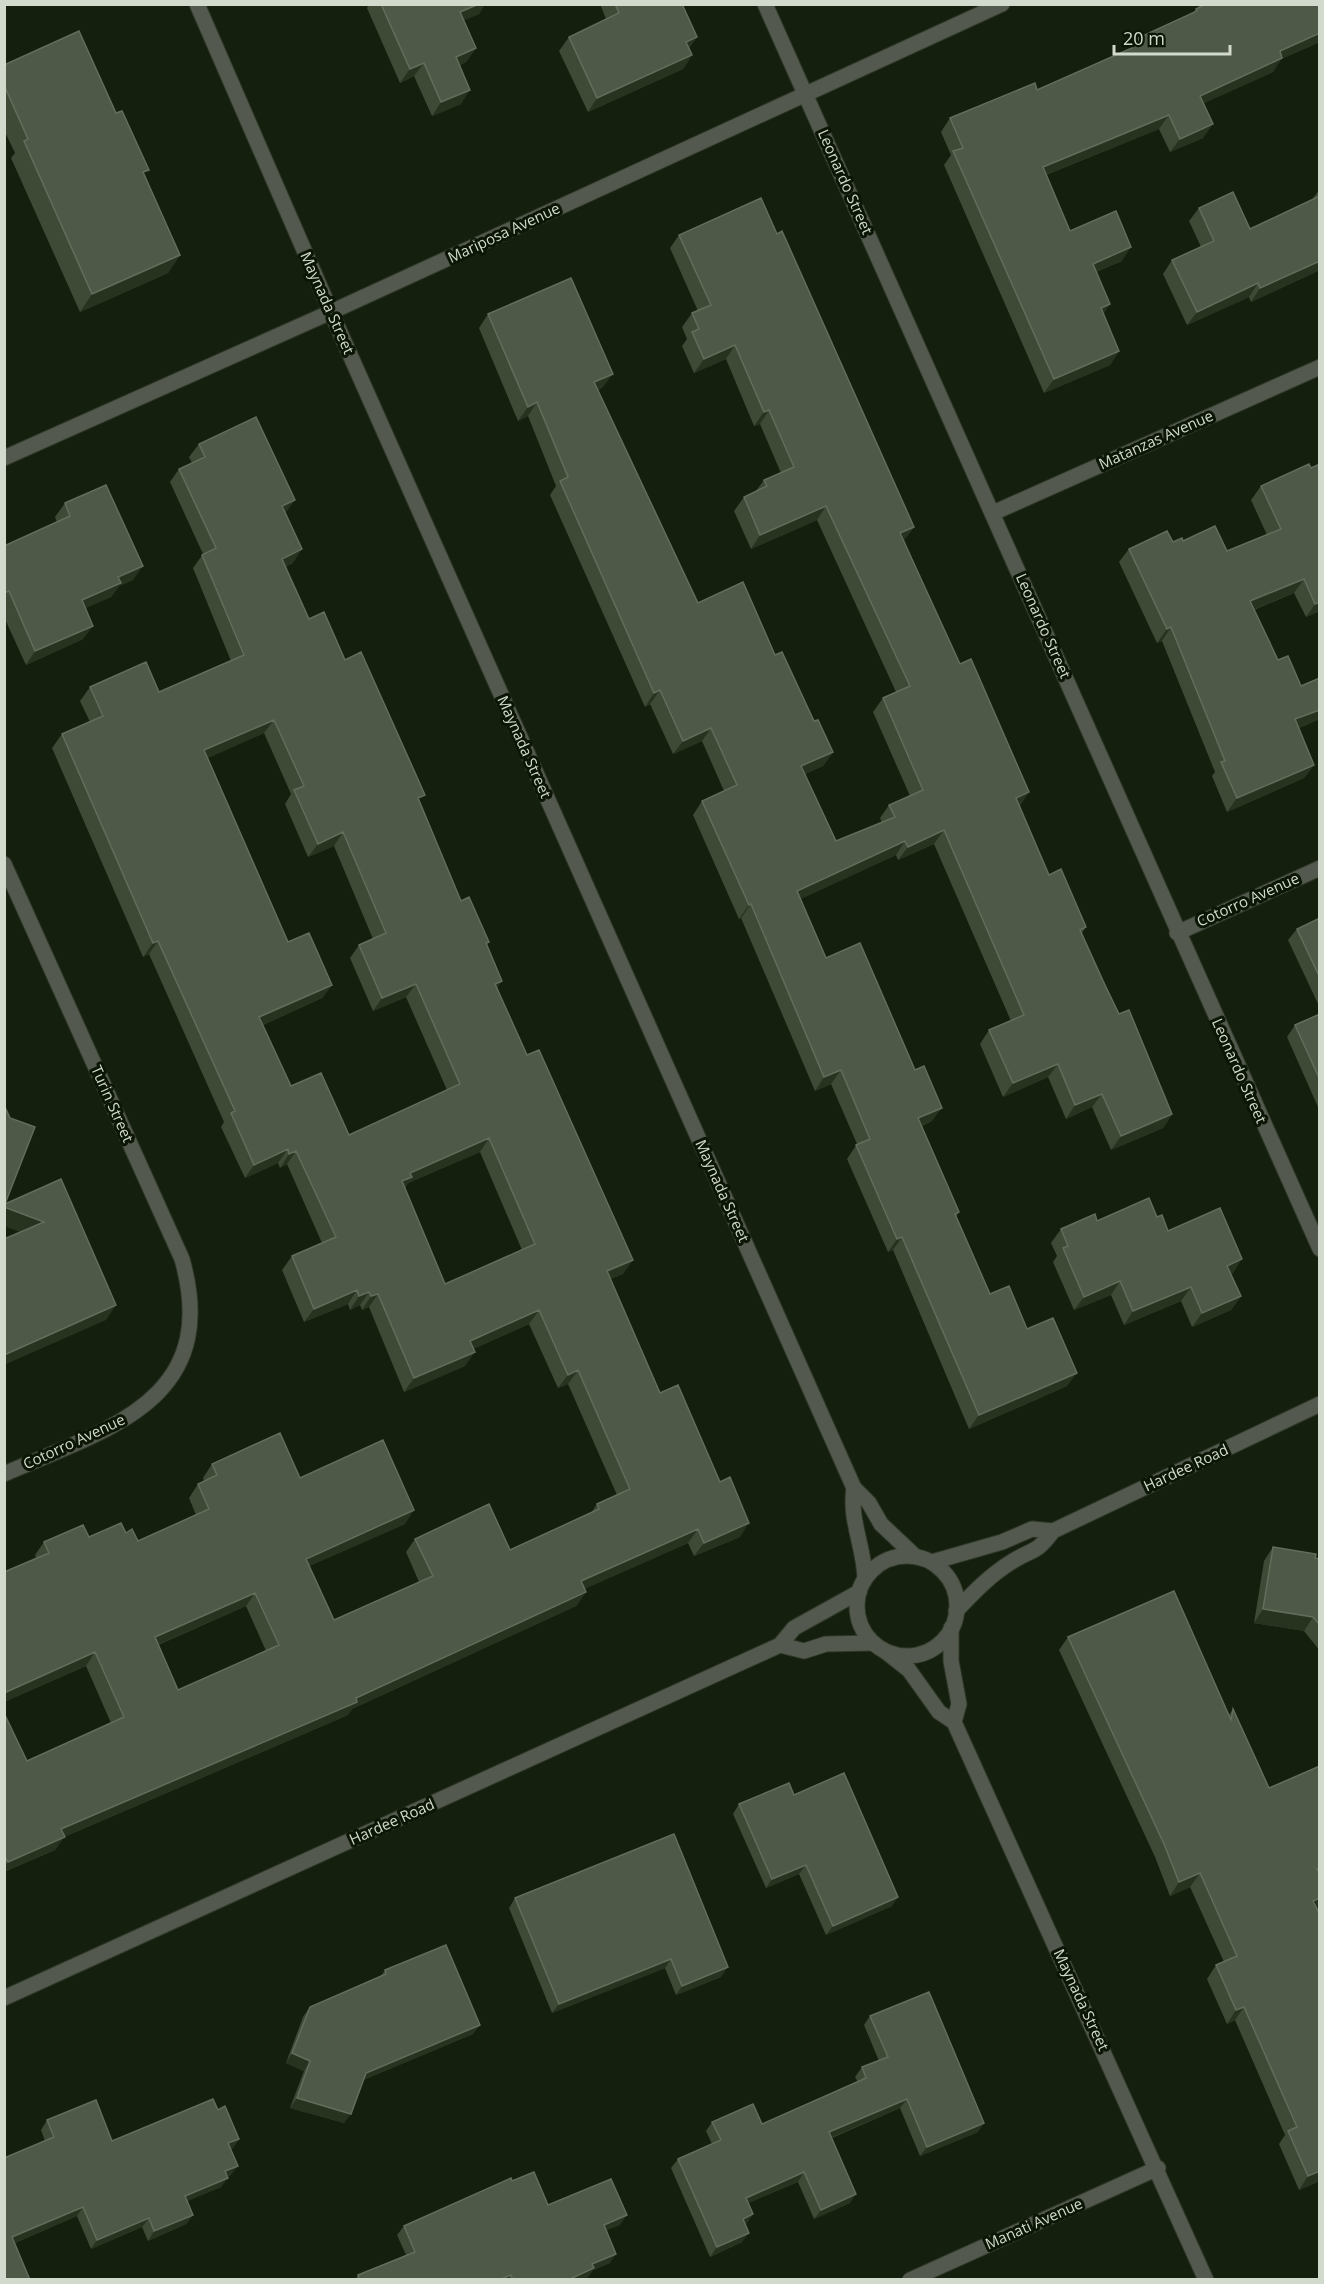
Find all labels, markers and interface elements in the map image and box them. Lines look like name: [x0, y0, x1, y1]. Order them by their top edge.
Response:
scale bar: [1114, 18, 1230, 56]
text: 20 m: [1123, 26, 1165, 50]
street label: Leonardo Street: [814, 126, 878, 237]
street label: Mariposa Avenue: [444, 197, 563, 267]
street label: Maynada Street: [296, 248, 359, 357]
street label: Matanzas Avenue: [1095, 405, 1216, 473]
street label: Leonardo Street: [1012, 570, 1076, 681]
street label: Maynada Street: [493, 692, 556, 801]
street label: Cotorro Avenue: [1193, 868, 1302, 931]
street label: Leonardo Street: [1208, 1015, 1272, 1126]
street label: Turin Street: [87, 1062, 139, 1145]
street label: Maynada Street: [691, 1136, 754, 1245]
street label: Cotorro Avenue: [19, 1409, 128, 1473]
street label: Hardee Road: [1140, 1439, 1231, 1495]
street label: Hardee Road: [346, 1793, 437, 1849]
street label: Maynada Street: [1050, 1945, 1114, 2054]
street label: Manati Avenue: [982, 2193, 1085, 2253]

